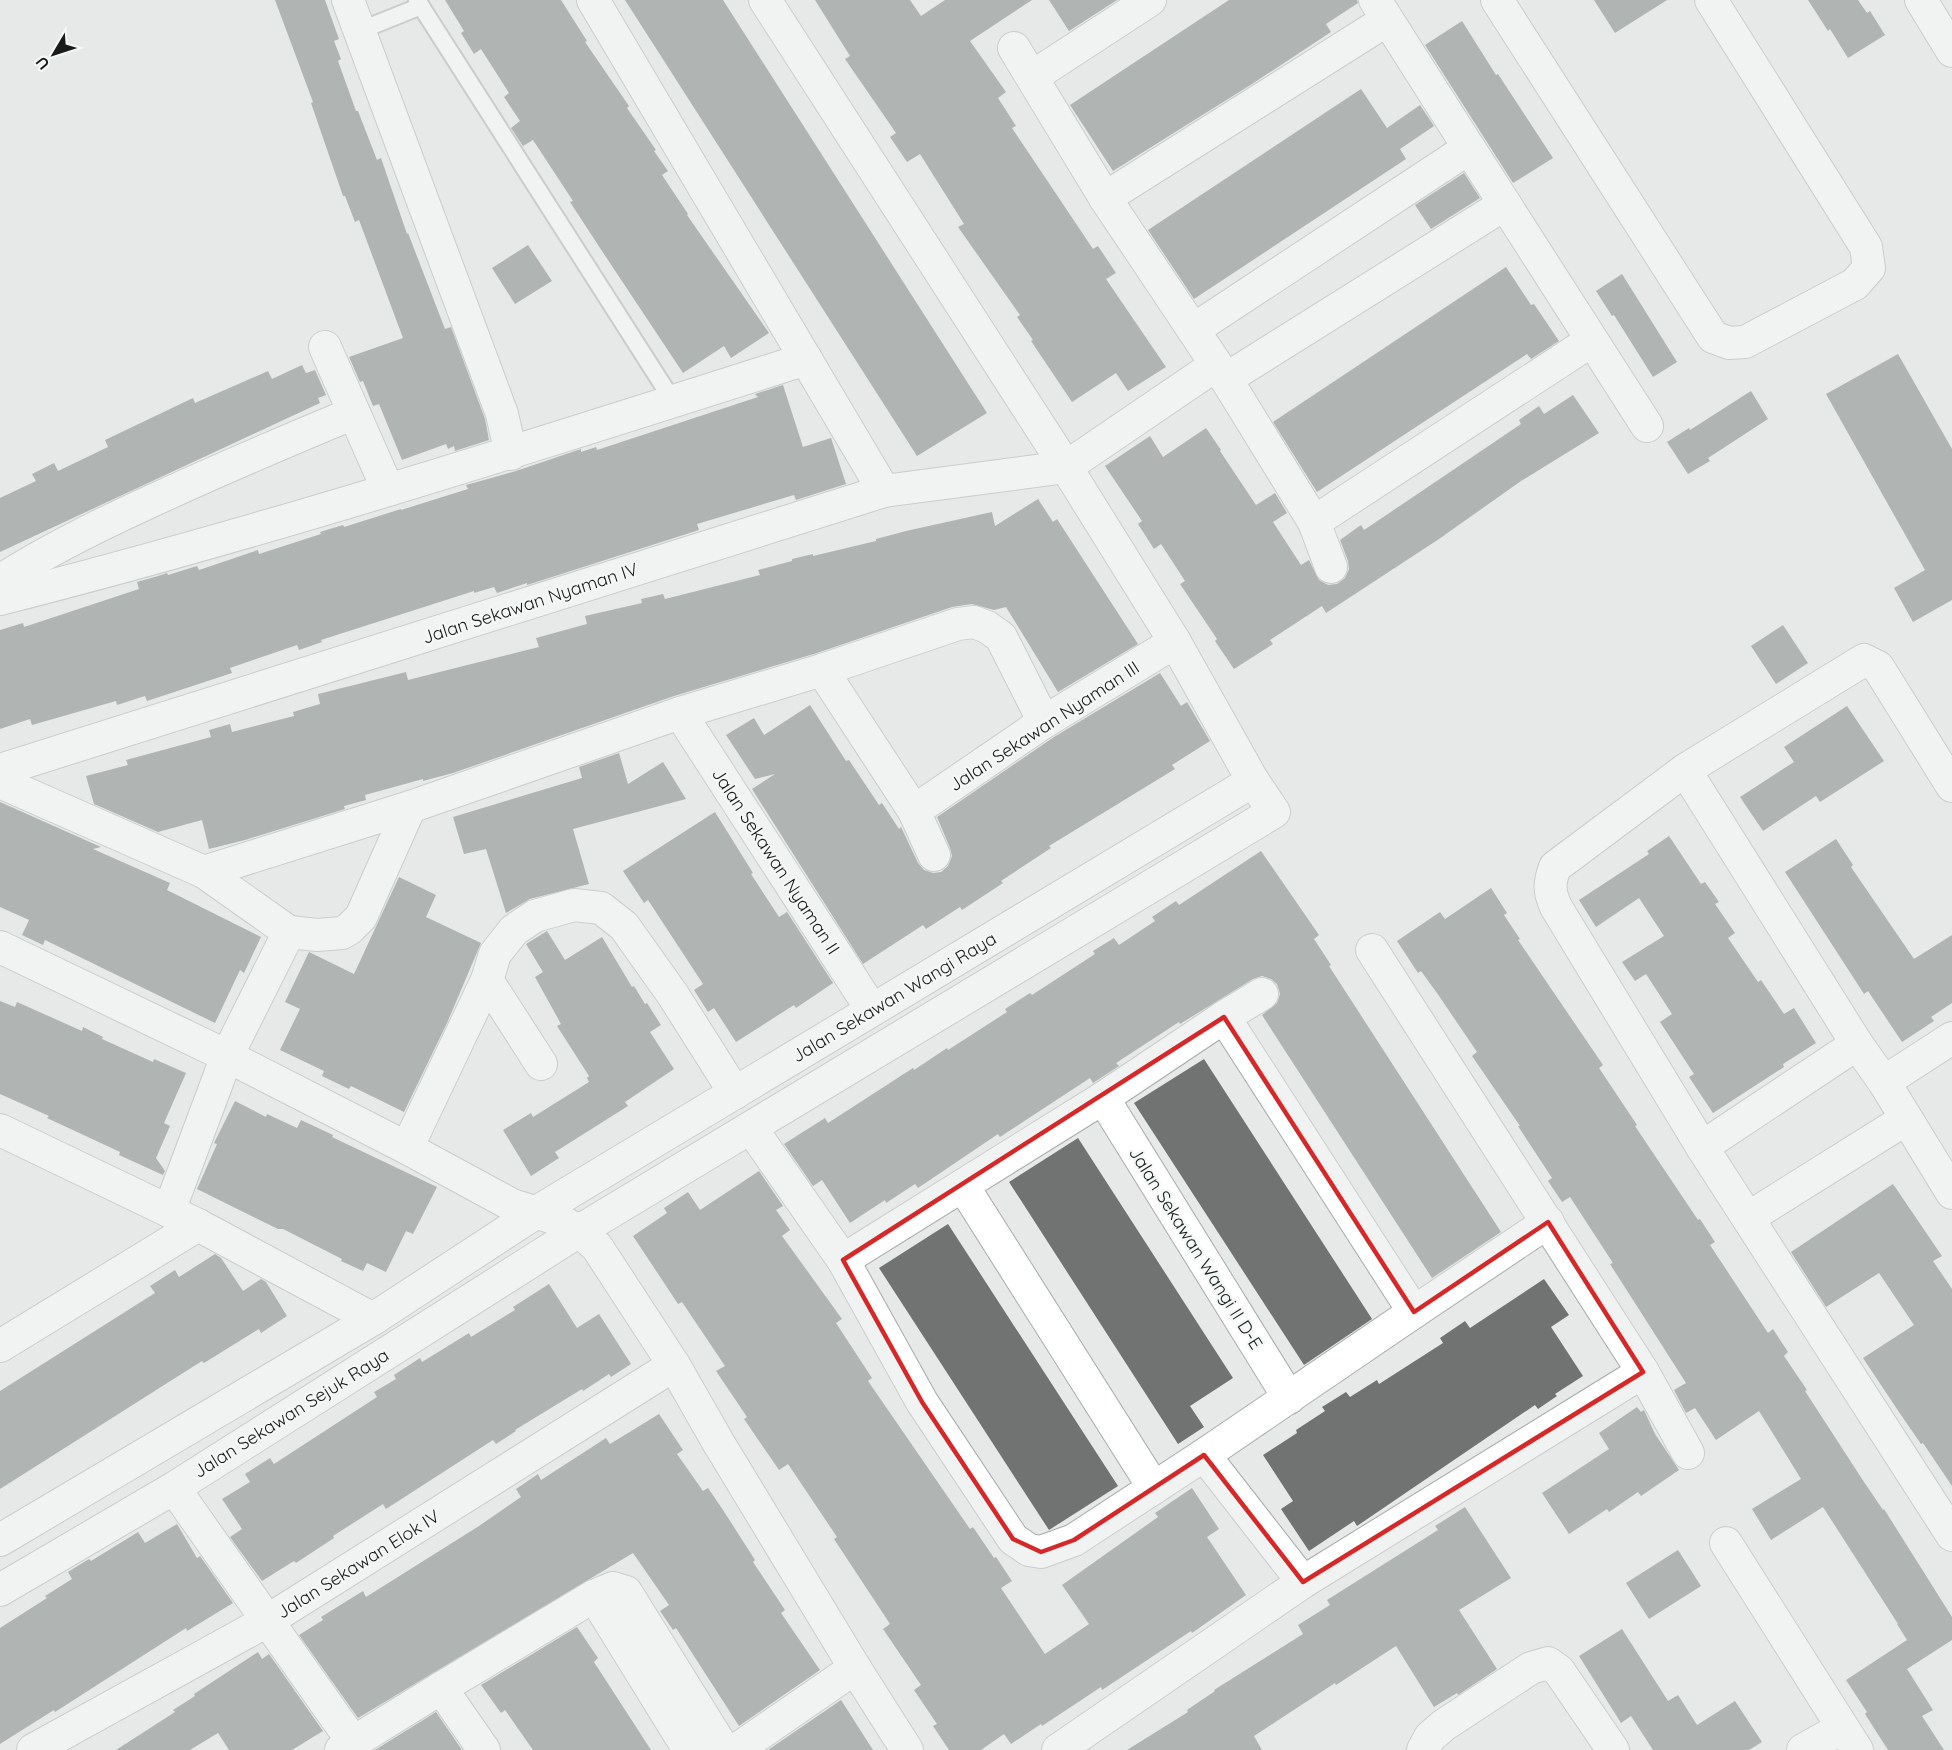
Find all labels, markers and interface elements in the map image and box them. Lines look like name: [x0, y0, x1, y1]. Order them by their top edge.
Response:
north arrow: [24, 24, 84, 84]
text: U: [31, 53, 54, 74]
street label: Jalan Sekawan Nyaman IV: [419, 557, 641, 649]
street label: Jalan Sekawan Nyaman III: [944, 656, 1144, 796]
street label: Jalan Sekawan Nyaman II: [707, 763, 845, 959]
street label: Jalan Sekawan Wangi Raya: [787, 927, 1001, 1067]
street label: Jalan Sekawan Wangi II D-E: [1124, 1142, 1268, 1354]
street label: Jalan Sekawan Sejuk Raya: [189, 1343, 393, 1483]
street label: Jalan Sekawan Elok IV: [272, 1504, 444, 1624]

